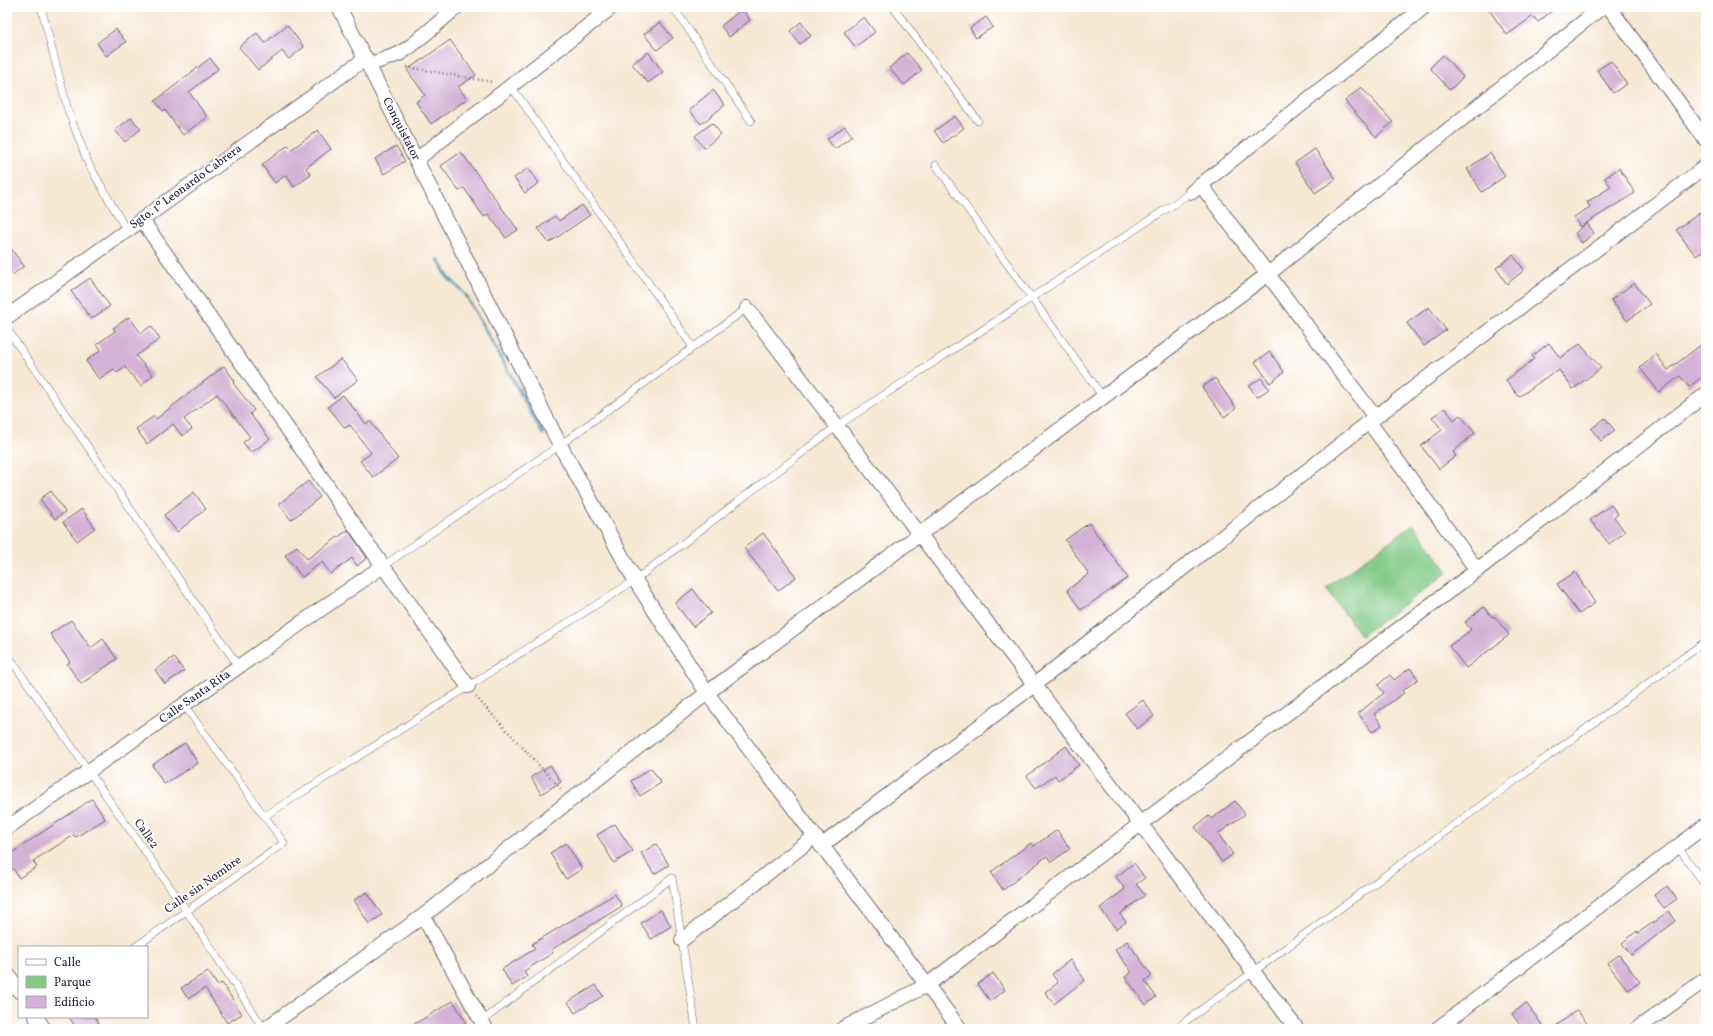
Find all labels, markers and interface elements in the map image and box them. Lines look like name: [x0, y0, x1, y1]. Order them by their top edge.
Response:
street label: Conquistator: [378, 95, 424, 163]
street label: Sgto. 1º Leonardo Cabrera: [127, 141, 245, 233]
street label: Calle Santa Rita: [156, 667, 234, 727]
street label: Calle2: [130, 816, 162, 852]
street label: Calle sin Nombre: [161, 852, 245, 918]
legend: [18, 946, 148, 1018]
text: Calle: [54, 955, 81, 971]
text: Parque: [54, 975, 91, 991]
text: Edificio: [54, 995, 94, 1011]

